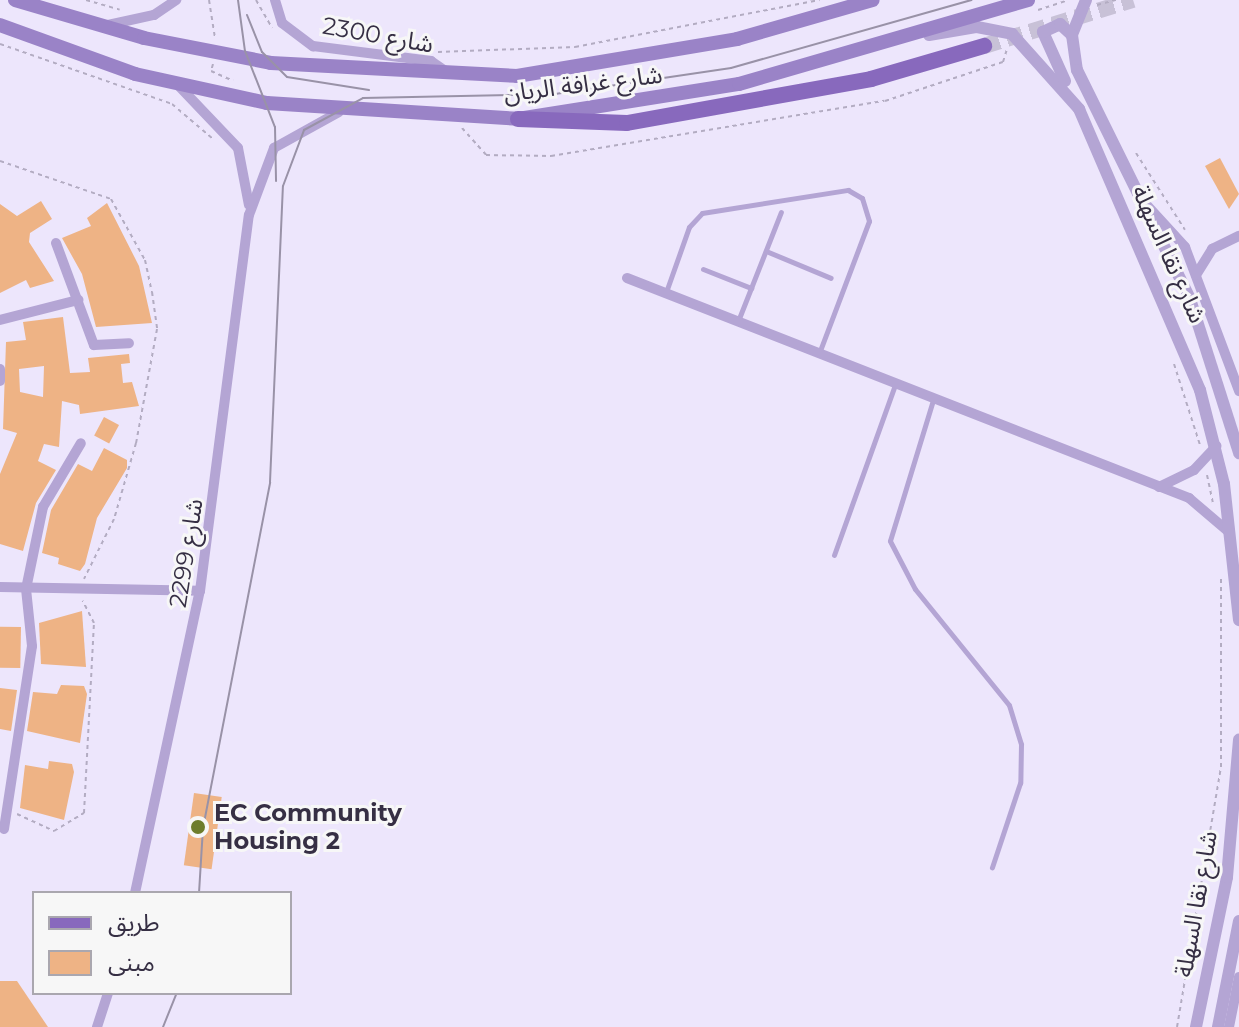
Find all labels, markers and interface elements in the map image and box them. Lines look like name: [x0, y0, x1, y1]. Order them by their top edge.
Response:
street label: شارع 2300: [320, 11, 436, 59]
street label: شارع غرافة الريان: [502, 60, 664, 108]
street label: شارع نقا السهلة: [1126, 181, 1212, 327]
street label: شارع 2299: [163, 497, 209, 609]
place label: EC Community Housing 2: [214, 799, 402, 855]
marker: EC Community Housing 2: [189, 818, 207, 836]
street label: شارع نقا السهلة: [1169, 829, 1223, 979]
legend: [32, 891, 292, 995]
text: طريق: [108, 908, 160, 937]
text: مبنى: [108, 948, 155, 977]

